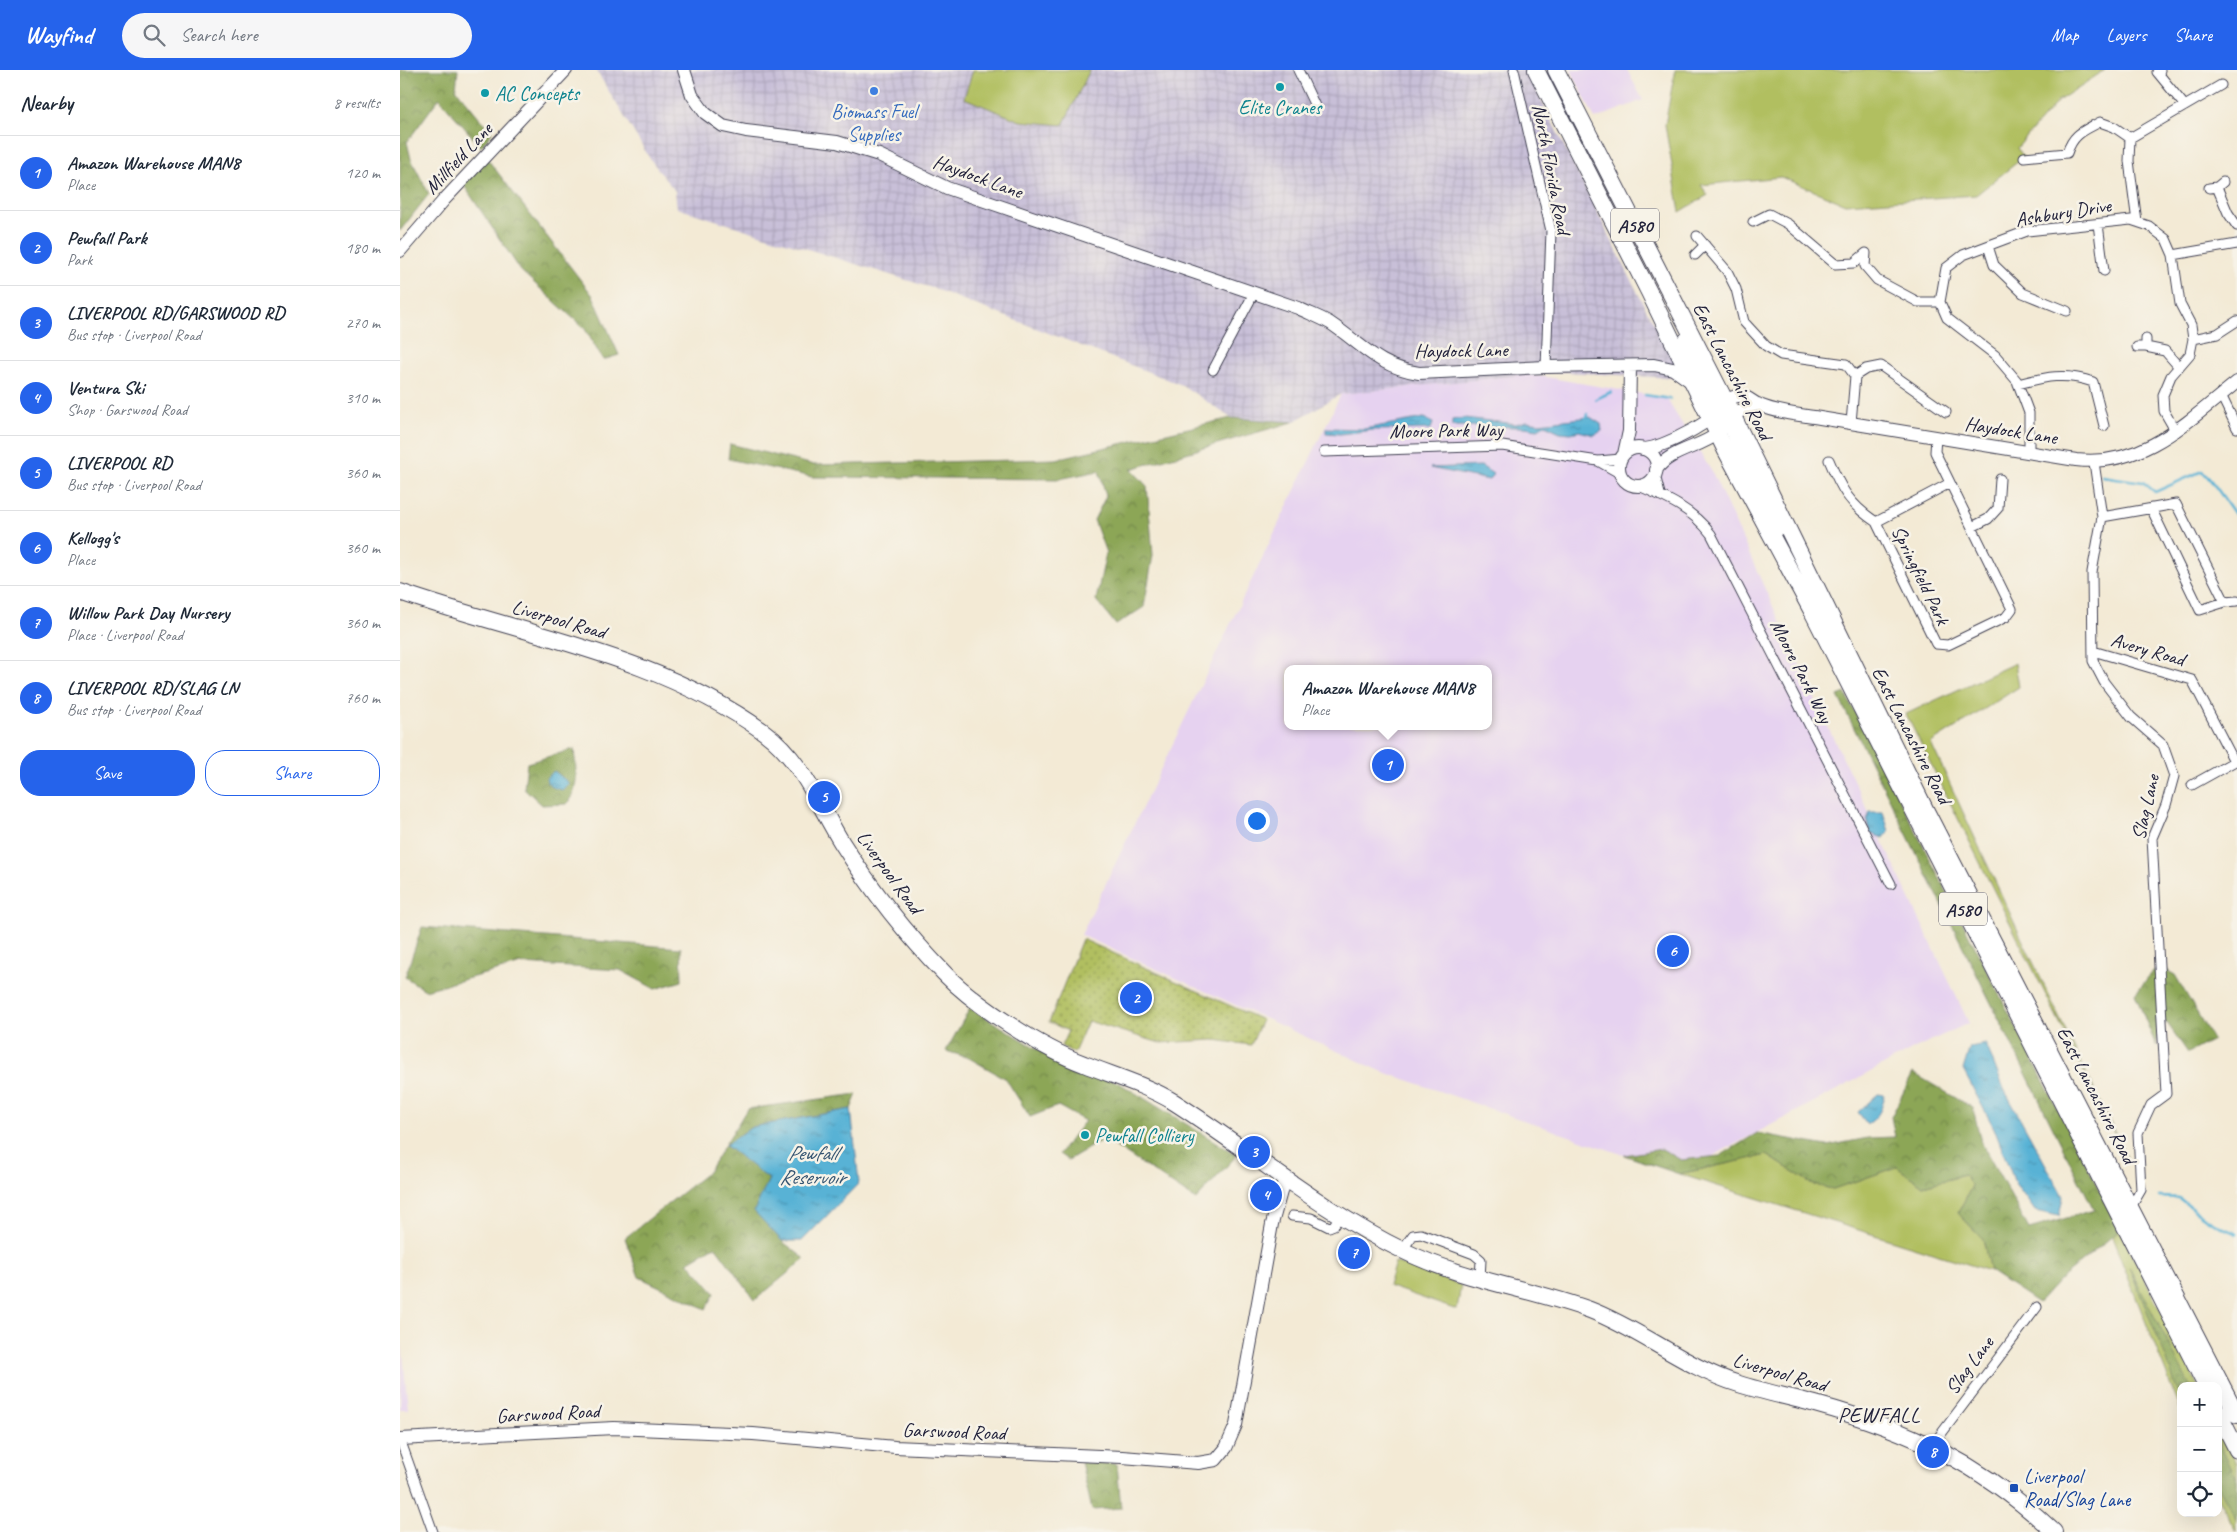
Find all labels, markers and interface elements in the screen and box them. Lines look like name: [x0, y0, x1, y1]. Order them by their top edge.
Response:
search box: [122, 13, 472, 58]
text: Wayfind: [25, 20, 92, 50]
icon: search: [140, 21, 168, 49]
text: Search here: [180, 23, 258, 47]
text: Map: [2051, 24, 2079, 46]
text: Layers: [2107, 24, 2146, 46]
text: Share: [2174, 24, 2212, 46]
place label: AC Concepts: [495, 81, 581, 106]
marker: Elite Cranes: [1274, 81, 1286, 93]
marker: Biomass Fuel Supplies: [868, 85, 880, 97]
marker: AC Concepts: [479, 87, 491, 99]
text: Nearby: [20, 90, 73, 116]
text: 8 results: [333, 93, 380, 113]
place label: Elite Cranes: [1239, 95, 1324, 120]
place label: Biomass Fuel Supplies: [831, 99, 920, 147]
street label: North Florida Road: [1527, 102, 1577, 239]
street label: Millfield Lane: [419, 116, 499, 199]
street label: Haydock Lane: [930, 149, 1027, 205]
text: Amazon Warehouse MAN8: [67, 151, 240, 175]
text: 1: [32, 163, 40, 183]
text: 120 m: [346, 163, 380, 183]
text: Place: [67, 175, 95, 195]
street label: Ashbury Drive: [2014, 192, 2114, 232]
road number: A580: [1611, 208, 1659, 242]
text: Pewfall Park: [67, 226, 147, 250]
text: 2: [32, 238, 40, 258]
text: 180 m: [346, 238, 380, 258]
text: Park: [67, 250, 92, 270]
street label: East Lancashire Road: [1687, 298, 1779, 447]
text: LIVERPOOL RD/GARSWOOD RD: [67, 301, 284, 325]
text: 3: [32, 313, 40, 333]
text: 270 m: [346, 313, 380, 333]
text: Bus stop · Liverpool Road: [67, 325, 201, 345]
street label: Haydock Lane: [1414, 337, 1509, 364]
text: Ventura Ski: [67, 376, 144, 400]
text: 4: [32, 388, 40, 408]
text: 310 m: [346, 388, 380, 408]
text: Shop · Garswood Road: [67, 400, 187, 420]
street label: Haydock Lane: [1963, 411, 2060, 450]
street label: Moore Park Way: [1389, 417, 1505, 444]
text: LIVERPOOL RD: [67, 451, 172, 475]
text: 5: [33, 463, 39, 483]
text: 360 m: [346, 463, 380, 483]
text: Bus stop · Liverpool Road: [67, 475, 201, 495]
street label: Springfield Park: [1886, 522, 1956, 630]
text: Kellogg's: [67, 526, 119, 550]
text: 6: [32, 538, 40, 558]
text: 360 m: [346, 538, 380, 558]
text: Place: [67, 550, 95, 570]
street label: Liverpool Road: [509, 594, 612, 646]
text: Willow Park Day Nursery: [67, 601, 230, 625]
text: 7: [32, 613, 40, 633]
text: 360 m: [346, 613, 380, 633]
street label: Moore Park Way: [1765, 615, 1839, 729]
text: Place · Liverpool Road: [67, 625, 183, 645]
street label: Avery Road: [2108, 627, 2191, 673]
street label: East Lancashire Road: [1866, 662, 1958, 811]
popup: [1284, 665, 1492, 730]
text: LIVERPOOL RD/SLAG LN: [67, 676, 238, 700]
text: Amazon Warehouse MAN8: [1301, 676, 1475, 700]
text: 8: [32, 688, 40, 708]
text: 760 m: [346, 688, 380, 708]
text: Bus stop · Liverpool Road: [67, 700, 201, 720]
text: Place: [1301, 700, 1330, 720]
pin: 1: [1372, 746, 1404, 784]
button: Save: [20, 750, 195, 796]
button: Share: [205, 750, 380, 796]
street label: Slag Lane: [2126, 771, 2165, 842]
pin: 5: [808, 778, 840, 816]
your location: [1244, 808, 1270, 834]
street label: Liverpool Road: [851, 826, 930, 921]
road number: A580: [1939, 892, 1987, 926]
pin: 6: [1657, 932, 1689, 970]
pin: 2: [1120, 979, 1152, 1017]
street label: East Lancashire Road: [2051, 1022, 2143, 1171]
place label: Pewfall Colliery: [1095, 1123, 1195, 1148]
marker: Pewfall Colliery: [1079, 1129, 1091, 1141]
pin: 3: [1238, 1133, 1270, 1171]
water label: Pewfall Reservoir: [779, 1140, 849, 1190]
pin: 4: [1250, 1176, 1282, 1214]
pin: 7: [1338, 1234, 1370, 1272]
street label: Slag Lane: [1939, 1330, 2000, 1399]
street label: Liverpool Road: [1730, 1347, 1833, 1399]
map controls: [2177, 1382, 2222, 1517]
button: +: [2177, 1382, 2222, 1427]
street label: Garswood Road: [496, 1398, 603, 1429]
district label: PEWFALL: [1838, 1401, 1920, 1429]
street label: Garswood Road: [902, 1417, 1009, 1446]
button: −: [2177, 1427, 2222, 1472]
pin: 8: [1917, 1433, 1949, 1471]
place label: Liverpool Road/Slag Lane: [2024, 1464, 2132, 1512]
button: locate: [2177, 1472, 2222, 1517]
marker: Liverpool Road/Slag Lane: [2008, 1482, 2020, 1494]

